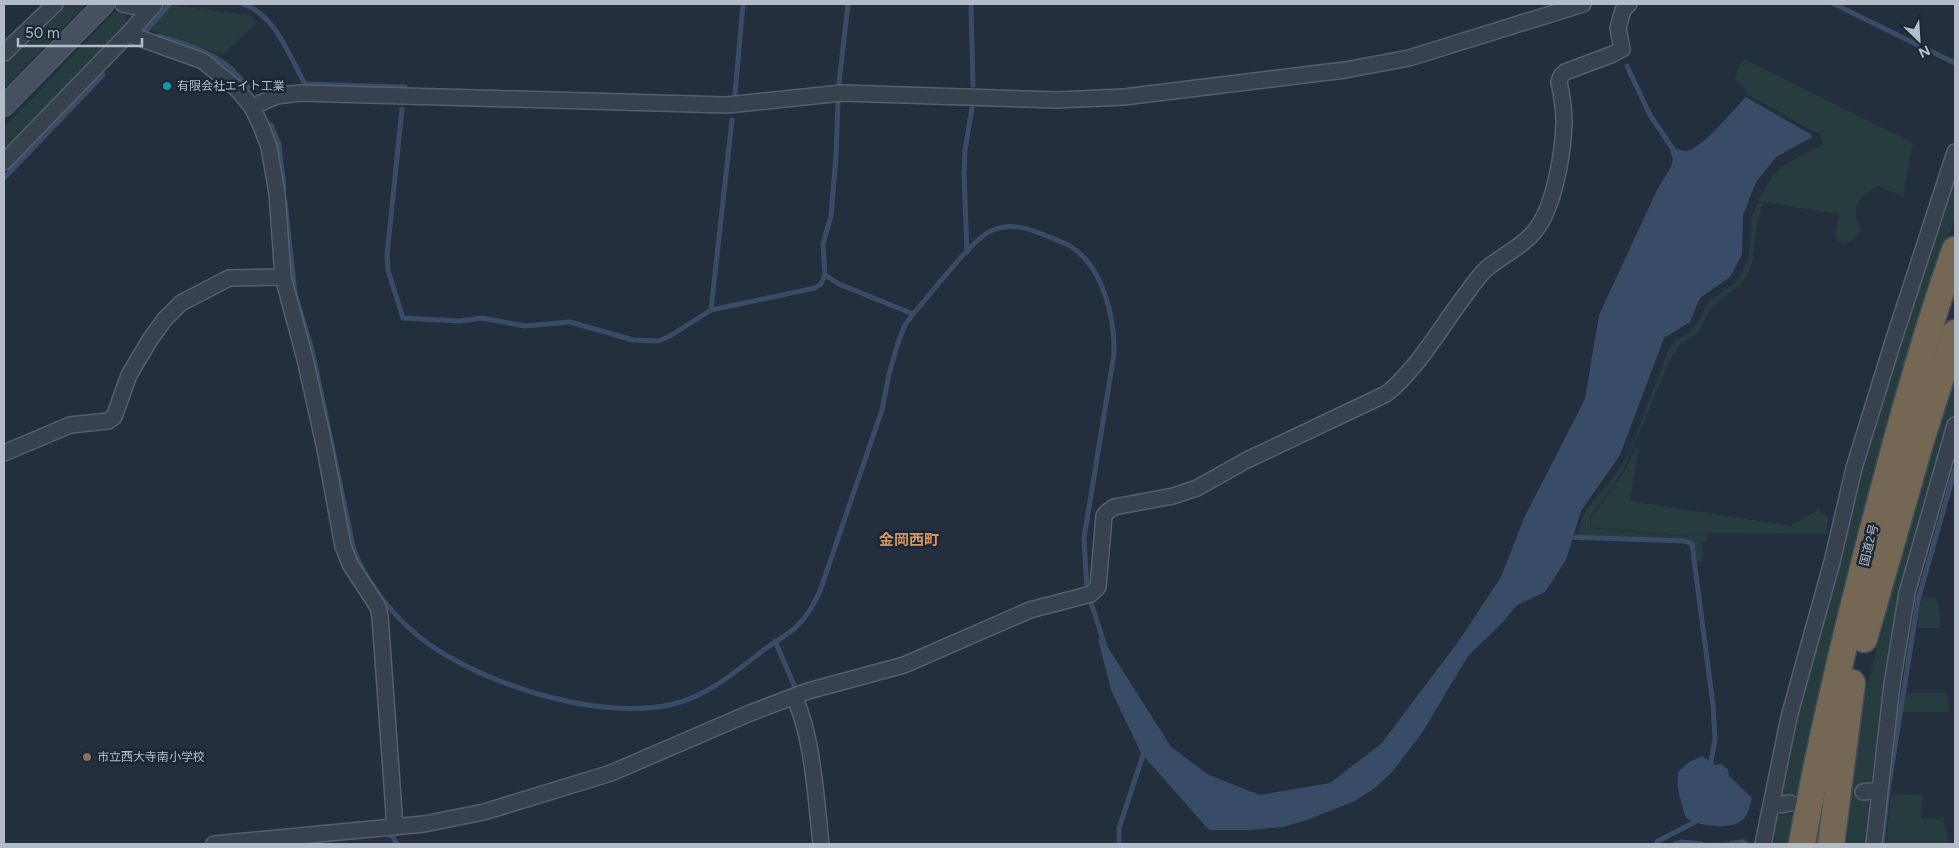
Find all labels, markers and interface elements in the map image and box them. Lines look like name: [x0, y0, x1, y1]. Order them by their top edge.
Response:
scale bar: [18, 15, 141, 47]
north arrow: [1894, 15, 1944, 65]
text: 50 m: [25, 24, 60, 42]
text: N: [1916, 41, 1933, 61]
place label: 有限会社エイト工業: [177, 79, 285, 93]
marker: 有限会社エイト工業: [161, 80, 173, 92]
street label: 国道2号: [1857, 523, 1881, 567]
district label: 金岡西町: [879, 531, 939, 549]
place label: 市立西大寺南小学校: [97, 750, 205, 764]
marker: 市立西大寺南小学校: [81, 751, 93, 763]

